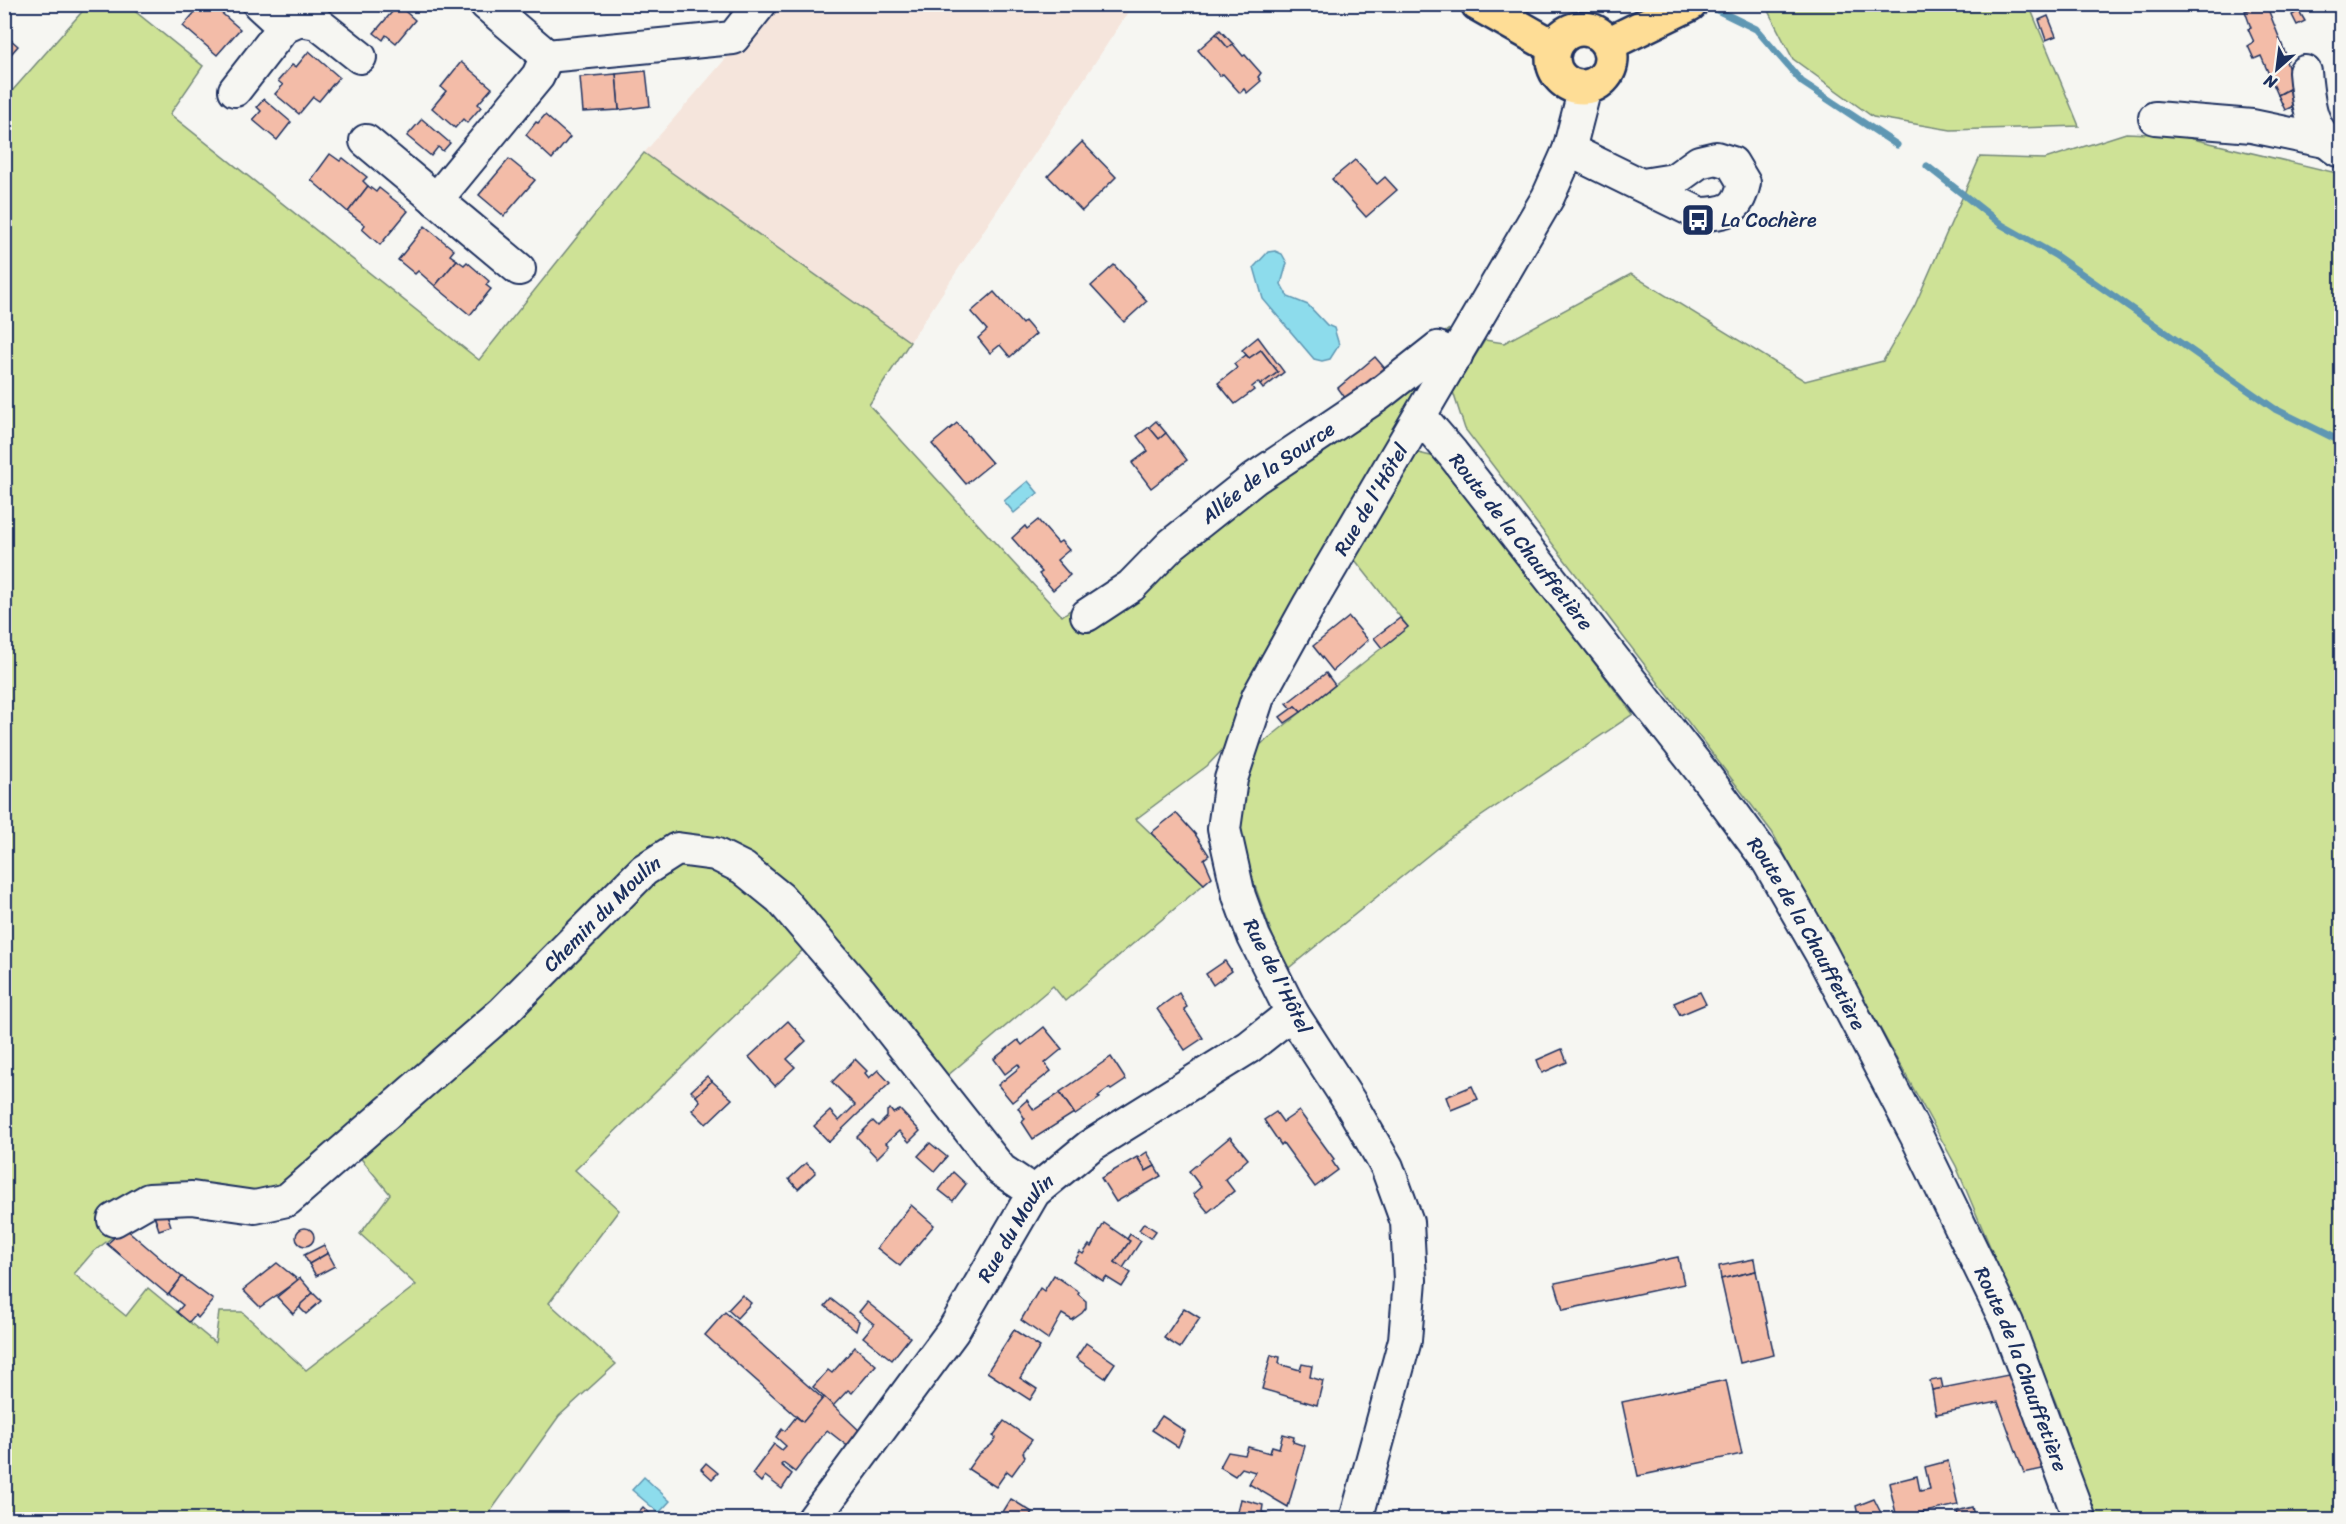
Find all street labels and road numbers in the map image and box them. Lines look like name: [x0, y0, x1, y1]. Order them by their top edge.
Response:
street label: Allée de la Source: [1192, 412, 1342, 534]
street label: Rue de l'Hôtel: [1324, 436, 1419, 563]
street label: Route de la Chauffetière: [1440, 445, 1602, 639]
street label: Route de la Chauffetière: [1738, 829, 1876, 1037]
street label: Chemin du Moulin: [535, 846, 669, 981]
street label: Rue de l'Hôtel: [1234, 912, 1322, 1041]
street label: Rue du Moulin: [968, 1165, 1063, 1289]
street label: Route de la Chauffetière: [1964, 1261, 2078, 1477]

